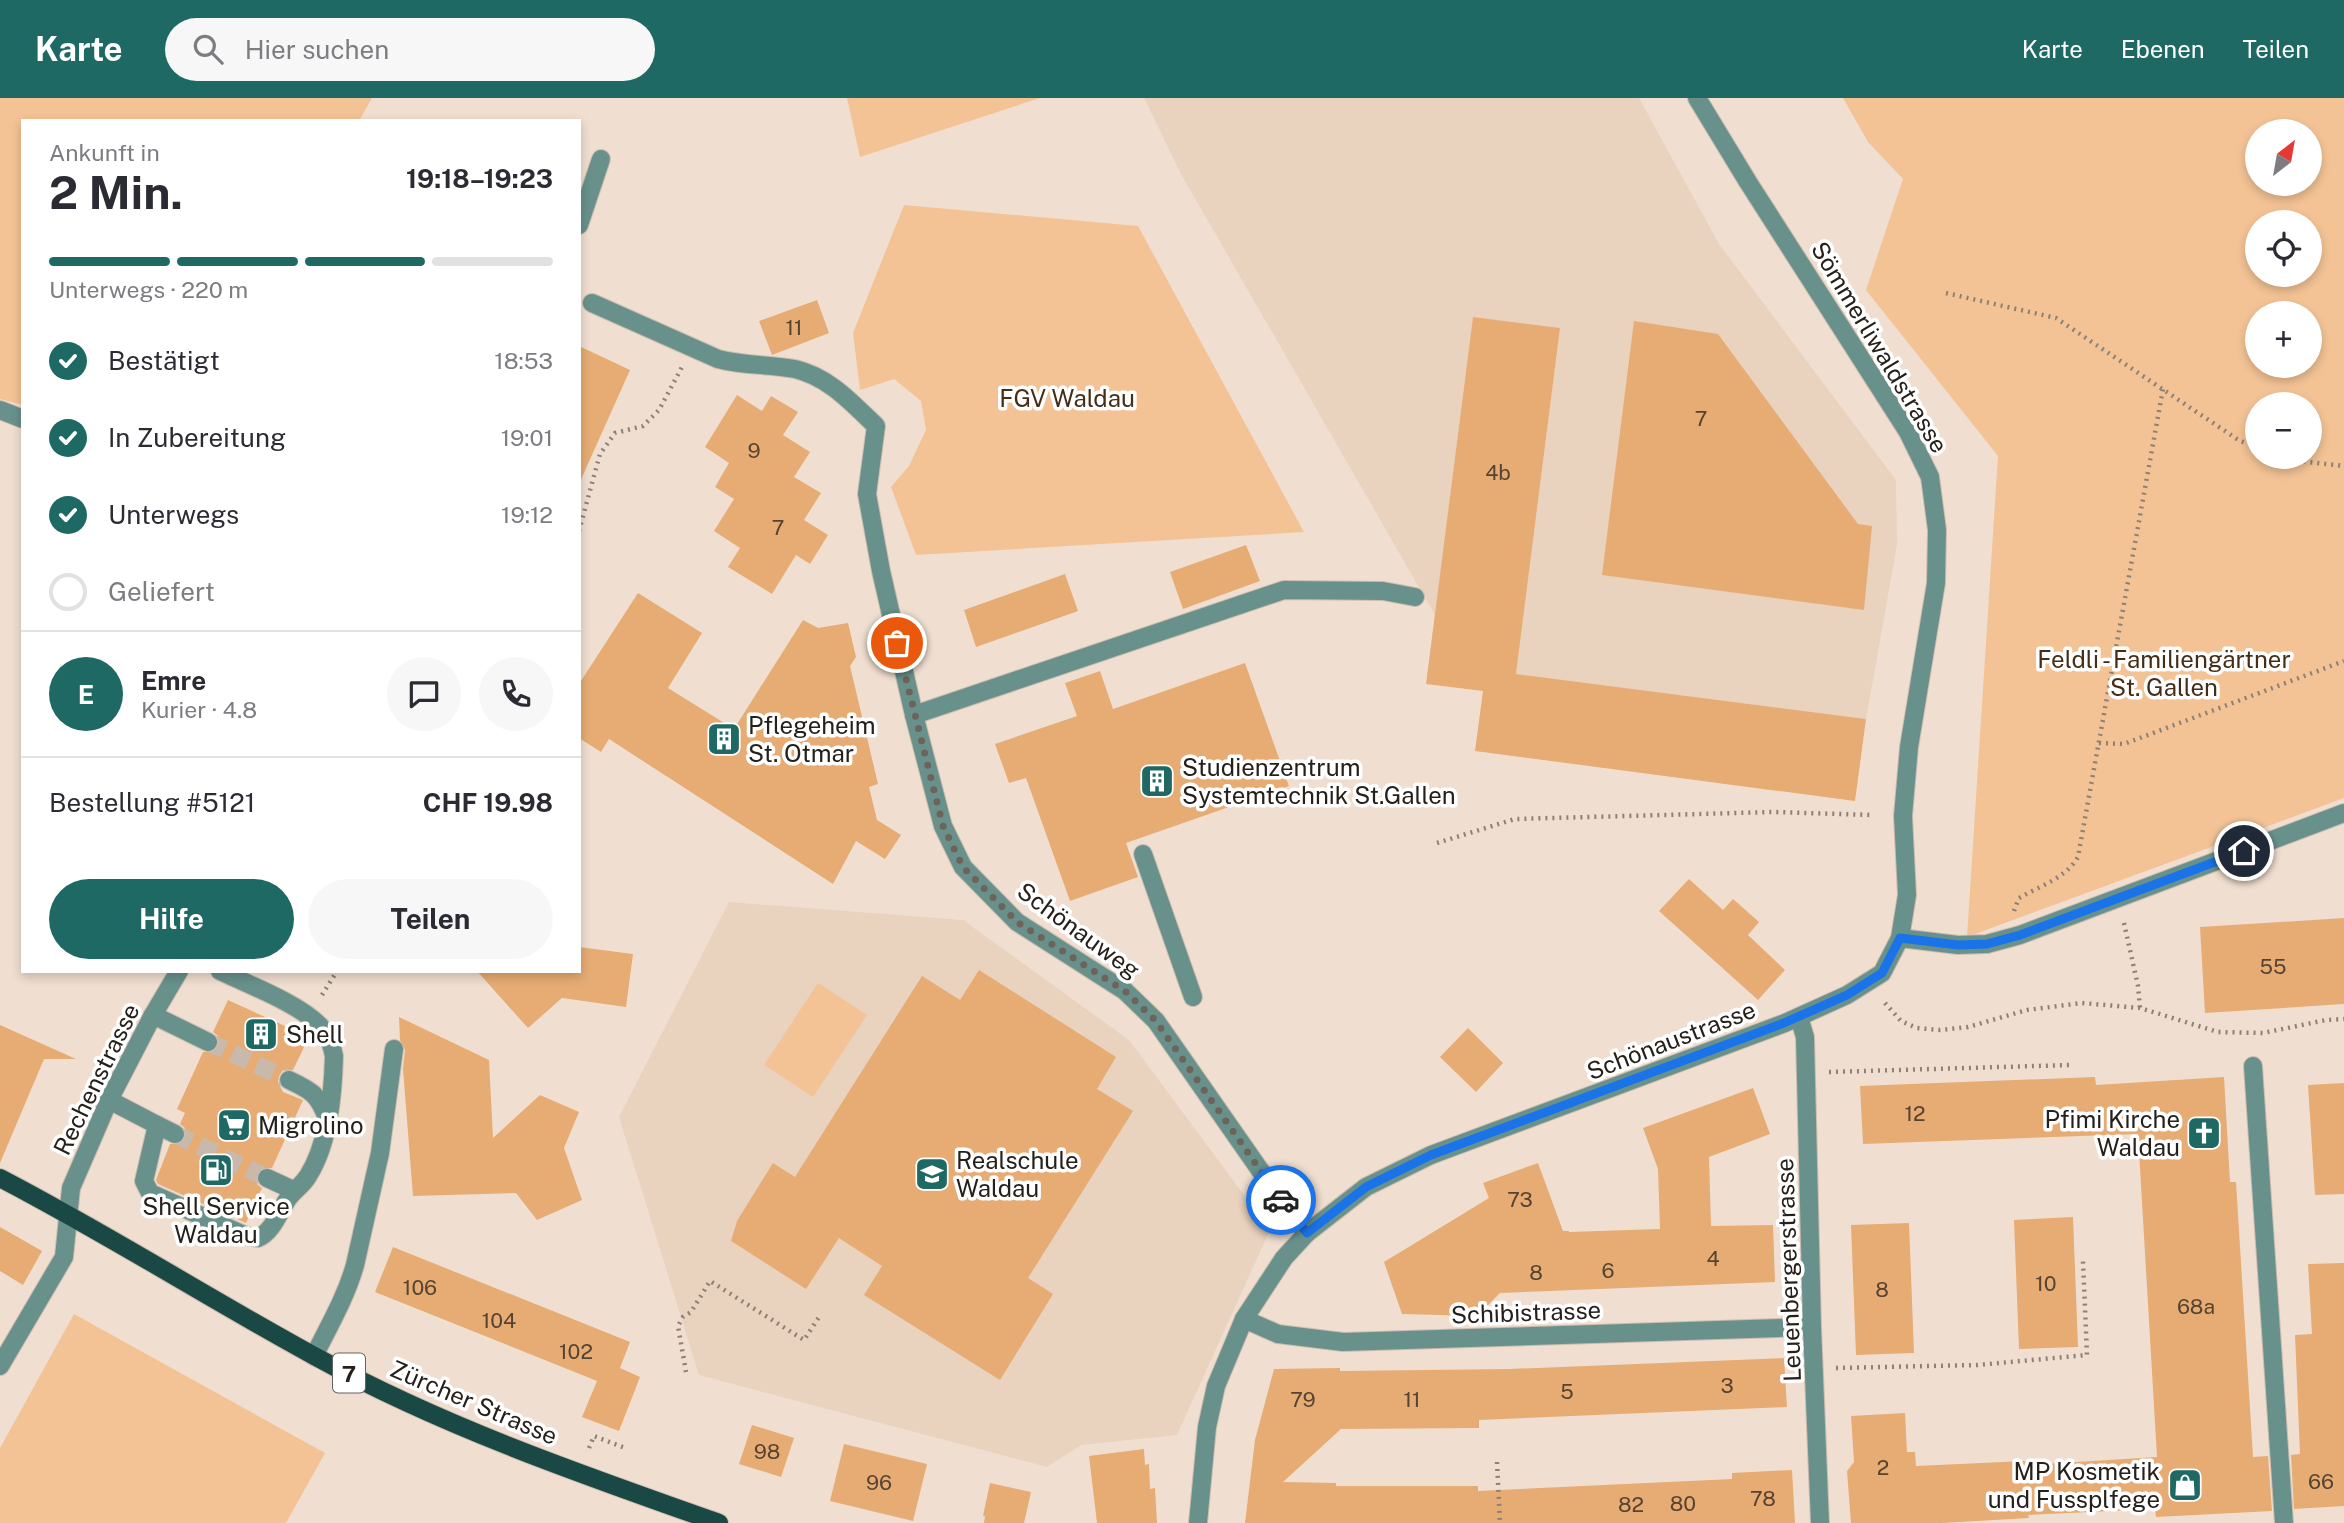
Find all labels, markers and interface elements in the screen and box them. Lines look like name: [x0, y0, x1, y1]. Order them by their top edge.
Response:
search box: [165, 18, 655, 81]
text: Karte: [35, 30, 123, 68]
icon: search: [189, 30, 227, 68]
text: Hier suchen: [245, 34, 389, 65]
text: Karte: [2022, 35, 2083, 63]
text: Ebenen: [2121, 35, 2205, 63]
text: Teilen: [2243, 35, 2309, 63]
north arrow: [2245, 119, 2322, 196]
map controls: [2245, 119, 2322, 469]
text: Ankunft in: [49, 139, 160, 166]
text: 19:18–19:23: [406, 163, 553, 194]
text: 2 Min.: [49, 165, 183, 219]
button: locate: [2245, 210, 2322, 287]
street label: Sömmerliwaldstrasse: [1806, 236, 1954, 458]
text: Unterwegs · 220 m: [49, 276, 248, 303]
button: +: [2245, 301, 2322, 378]
house number: 11: [785, 315, 803, 340]
icon: check: [49, 342, 87, 380]
text: Bestätigt: [108, 345, 220, 376]
text: 18:53: [494, 347, 553, 374]
park label: FGV Waldau: [999, 384, 1135, 412]
button: −: [2245, 392, 2322, 469]
house number: 7: [1695, 406, 1707, 431]
icon: check: [49, 419, 87, 457]
text: In Zubereitung: [108, 422, 286, 453]
text: 19:01: [501, 424, 553, 451]
house number: 9: [747, 438, 761, 463]
house number: 4b: [1485, 460, 1511, 485]
icon: check: [49, 496, 87, 534]
text: Unterwegs: [108, 499, 239, 530]
text: 19:12: [501, 501, 553, 528]
house number: 7: [772, 515, 784, 540]
text: Geliefert: [108, 576, 215, 607]
pin: [867, 613, 927, 673]
icon: bag: [878, 624, 916, 662]
park label: Feldli - Familiengärtner St. Gallen: [2037, 645, 2291, 701]
button: chat: [387, 657, 461, 731]
button: phone: [479, 657, 553, 731]
text: Emre: [141, 665, 206, 696]
text: E: [78, 679, 94, 710]
text: Kurier · 4.8: [141, 696, 257, 723]
place label: Pflegeheim St. Otmar: [748, 711, 876, 767]
building icon: Pflegeheim St. Otmar: [705, 720, 743, 758]
place label: Studienzentrum Systemtechnik St.Gallen: [1182, 753, 1456, 809]
building icon: Studienzentrum Systemtechnik St.Gallen: [1138, 762, 1176, 800]
text: Bestellung #5121: [49, 787, 255, 818]
text: CHF 19.98: [423, 787, 553, 818]
pin: [2214, 821, 2274, 881]
icon: home: [2225, 832, 2263, 870]
street label: Schönauweg: [1012, 876, 1146, 984]
button: Hilfe: [49, 879, 294, 959]
button: Teilen: [308, 879, 553, 959]
house number: 55: [2260, 954, 2286, 979]
street label: Schönaustrasse: [1583, 995, 1759, 1085]
street label: Rechenstrasse: [47, 999, 145, 1159]
building icon: Shell: [242, 1015, 280, 1053]
place label: Shell: [286, 1020, 344, 1048]
house number: 12: [1904, 1101, 1926, 1126]
place label: Pfimi Kirche Waldau: [2044, 1105, 2180, 1161]
supermarket icon: Migrolino: [215, 1106, 253, 1144]
place label: Migrolino: [258, 1111, 364, 1139]
church icon: Pfimi Kirche Waldau: [2185, 1114, 2223, 1152]
place label: Realschule Waldau: [956, 1146, 1079, 1202]
fuel station icon: Shell Service Waldau: [197, 1151, 235, 1189]
school or university icon: Realschule Waldau: [913, 1155, 951, 1193]
street label: Leuenbergerstrasse: [1770, 1158, 1806, 1382]
courier: [1246, 1165, 1316, 1235]
icon: car: [1262, 1181, 1300, 1219]
house number: 73: [1507, 1187, 1533, 1212]
place label: Shell Service Waldau: [142, 1192, 290, 1248]
house number: 4: [1706, 1246, 1720, 1271]
house number: 6: [1601, 1258, 1615, 1283]
house number: 8: [1529, 1260, 1543, 1285]
house number: 10: [2035, 1271, 2057, 1296]
house number: 106: [403, 1275, 437, 1300]
house number: 8: [1875, 1277, 1889, 1302]
house number: 68a: [2177, 1294, 2215, 1319]
street label: Schibistrasse: [1450, 1295, 1602, 1329]
house number: 104: [482, 1308, 516, 1333]
house number: 102: [559, 1339, 593, 1364]
road number: 7: [333, 1354, 365, 1392]
street label: Zürcher Strasse: [386, 1354, 562, 1450]
house number: 3: [1720, 1373, 1734, 1398]
house number: 5: [1560, 1379, 1574, 1404]
house number: 79: [1290, 1387, 1316, 1412]
house number: 11: [1403, 1387, 1421, 1412]
house number: 98: [754, 1439, 780, 1464]
house number: 2: [1877, 1455, 1889, 1480]
place label: MP Kosmetik und Fussplfege: [1988, 1457, 2160, 1513]
shop icon: MP Kosmetik und Fussplfege: [2166, 1466, 2204, 1504]
house number: 66: [2308, 1469, 2334, 1494]
house number: 96: [866, 1470, 892, 1495]
house number: 78: [1750, 1486, 1776, 1511]
house number: 80: [1670, 1491, 1696, 1516]
house number: 82: [1618, 1492, 1644, 1517]

